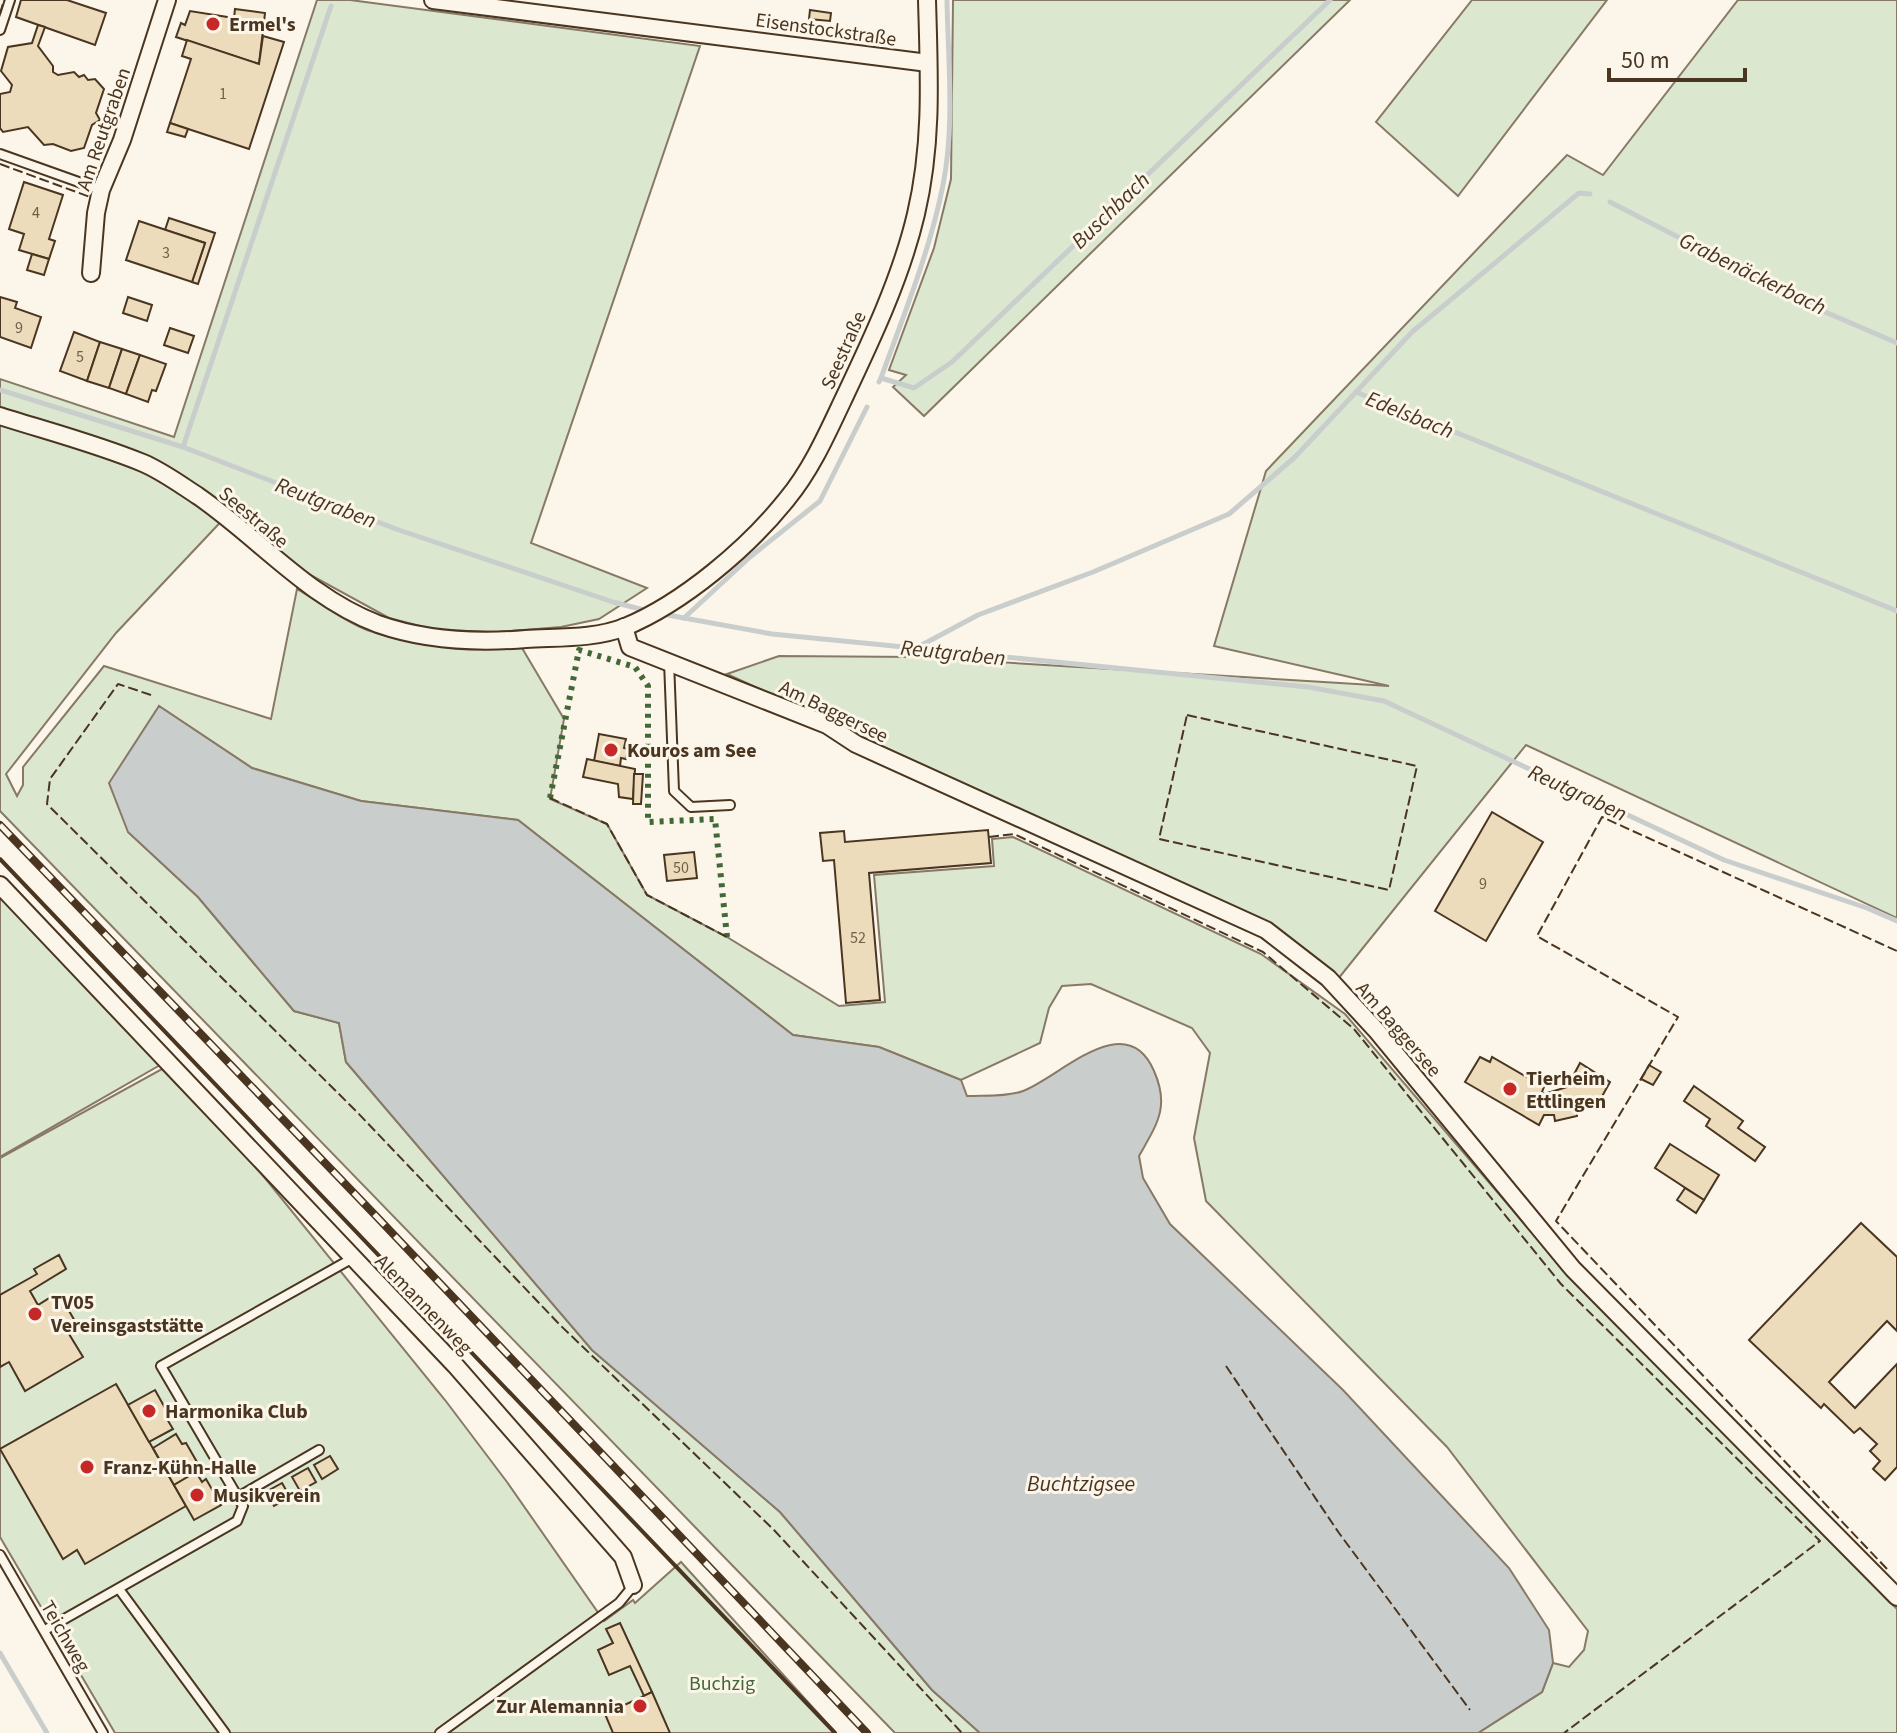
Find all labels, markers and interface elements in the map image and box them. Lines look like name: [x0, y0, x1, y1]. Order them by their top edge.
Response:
street label: Eisenstockstraße: [754, 6, 898, 54]
place label: Ermel's: [229, 11, 296, 39]
marker: Ermel's: [204, 15, 222, 33]
scale bar: [1609, 32, 1745, 82]
text: 50 m: [1621, 43, 1670, 78]
street label: Am Reutgraben: [70, 64, 138, 195]
house number: 1: [219, 83, 227, 105]
water label: Buschbach: [1064, 165, 1157, 256]
house number: 4: [32, 202, 40, 224]
water label: Grabenäckerbach: [1674, 224, 1832, 323]
house number: 3: [162, 242, 170, 264]
street label: Seestraße: [814, 307, 874, 394]
house number: 9: [15, 317, 23, 339]
house number: 5: [76, 346, 84, 368]
water label: Edelsbach: [1361, 383, 1458, 447]
water label: Reutgraben: [271, 469, 381, 537]
street label: Seestraße: [212, 480, 294, 555]
water label: Reutgraben: [899, 632, 1007, 674]
street label: Am Baggersee: [774, 673, 893, 750]
place label: Kouros am See: [627, 737, 757, 765]
marker: Kouros am See: [602, 741, 620, 759]
water label: Reutgraben: [1523, 756, 1632, 830]
house number: 50: [673, 857, 689, 879]
house number: 9: [1479, 873, 1487, 895]
house number: 52: [850, 927, 866, 949]
street label: Am Baggersee: [1349, 976, 1448, 1083]
place label: Tierheim Ettlingen: [1526, 1065, 1606, 1116]
marker: Tierheim Ettlingen: [1501, 1080, 1519, 1098]
street label: Alemannenweg: [368, 1248, 478, 1361]
place label: TV05 Vereinsgaststätte: [50, 1289, 204, 1340]
marker: TV05 Vereinsgaststätte: [26, 1305, 44, 1323]
place label: Harmonika Club: [165, 1398, 308, 1426]
marker: Harmonika Club: [140, 1402, 158, 1420]
place label: Franz-Kühn-Halle: [103, 1454, 257, 1482]
marker: Franz-Kühn-Halle: [78, 1458, 96, 1476]
water label: Buchtzigsee: [1027, 1468, 1135, 1500]
place label: Musikverein: [213, 1482, 321, 1510]
marker: Musikverein: [188, 1486, 206, 1504]
street label: Teichweg: [33, 1596, 97, 1677]
park label: Buchzig: [689, 1670, 755, 1698]
place label: Zur Alemannia: [496, 1693, 624, 1721]
marker: Zur Alemannia: [631, 1697, 649, 1715]

